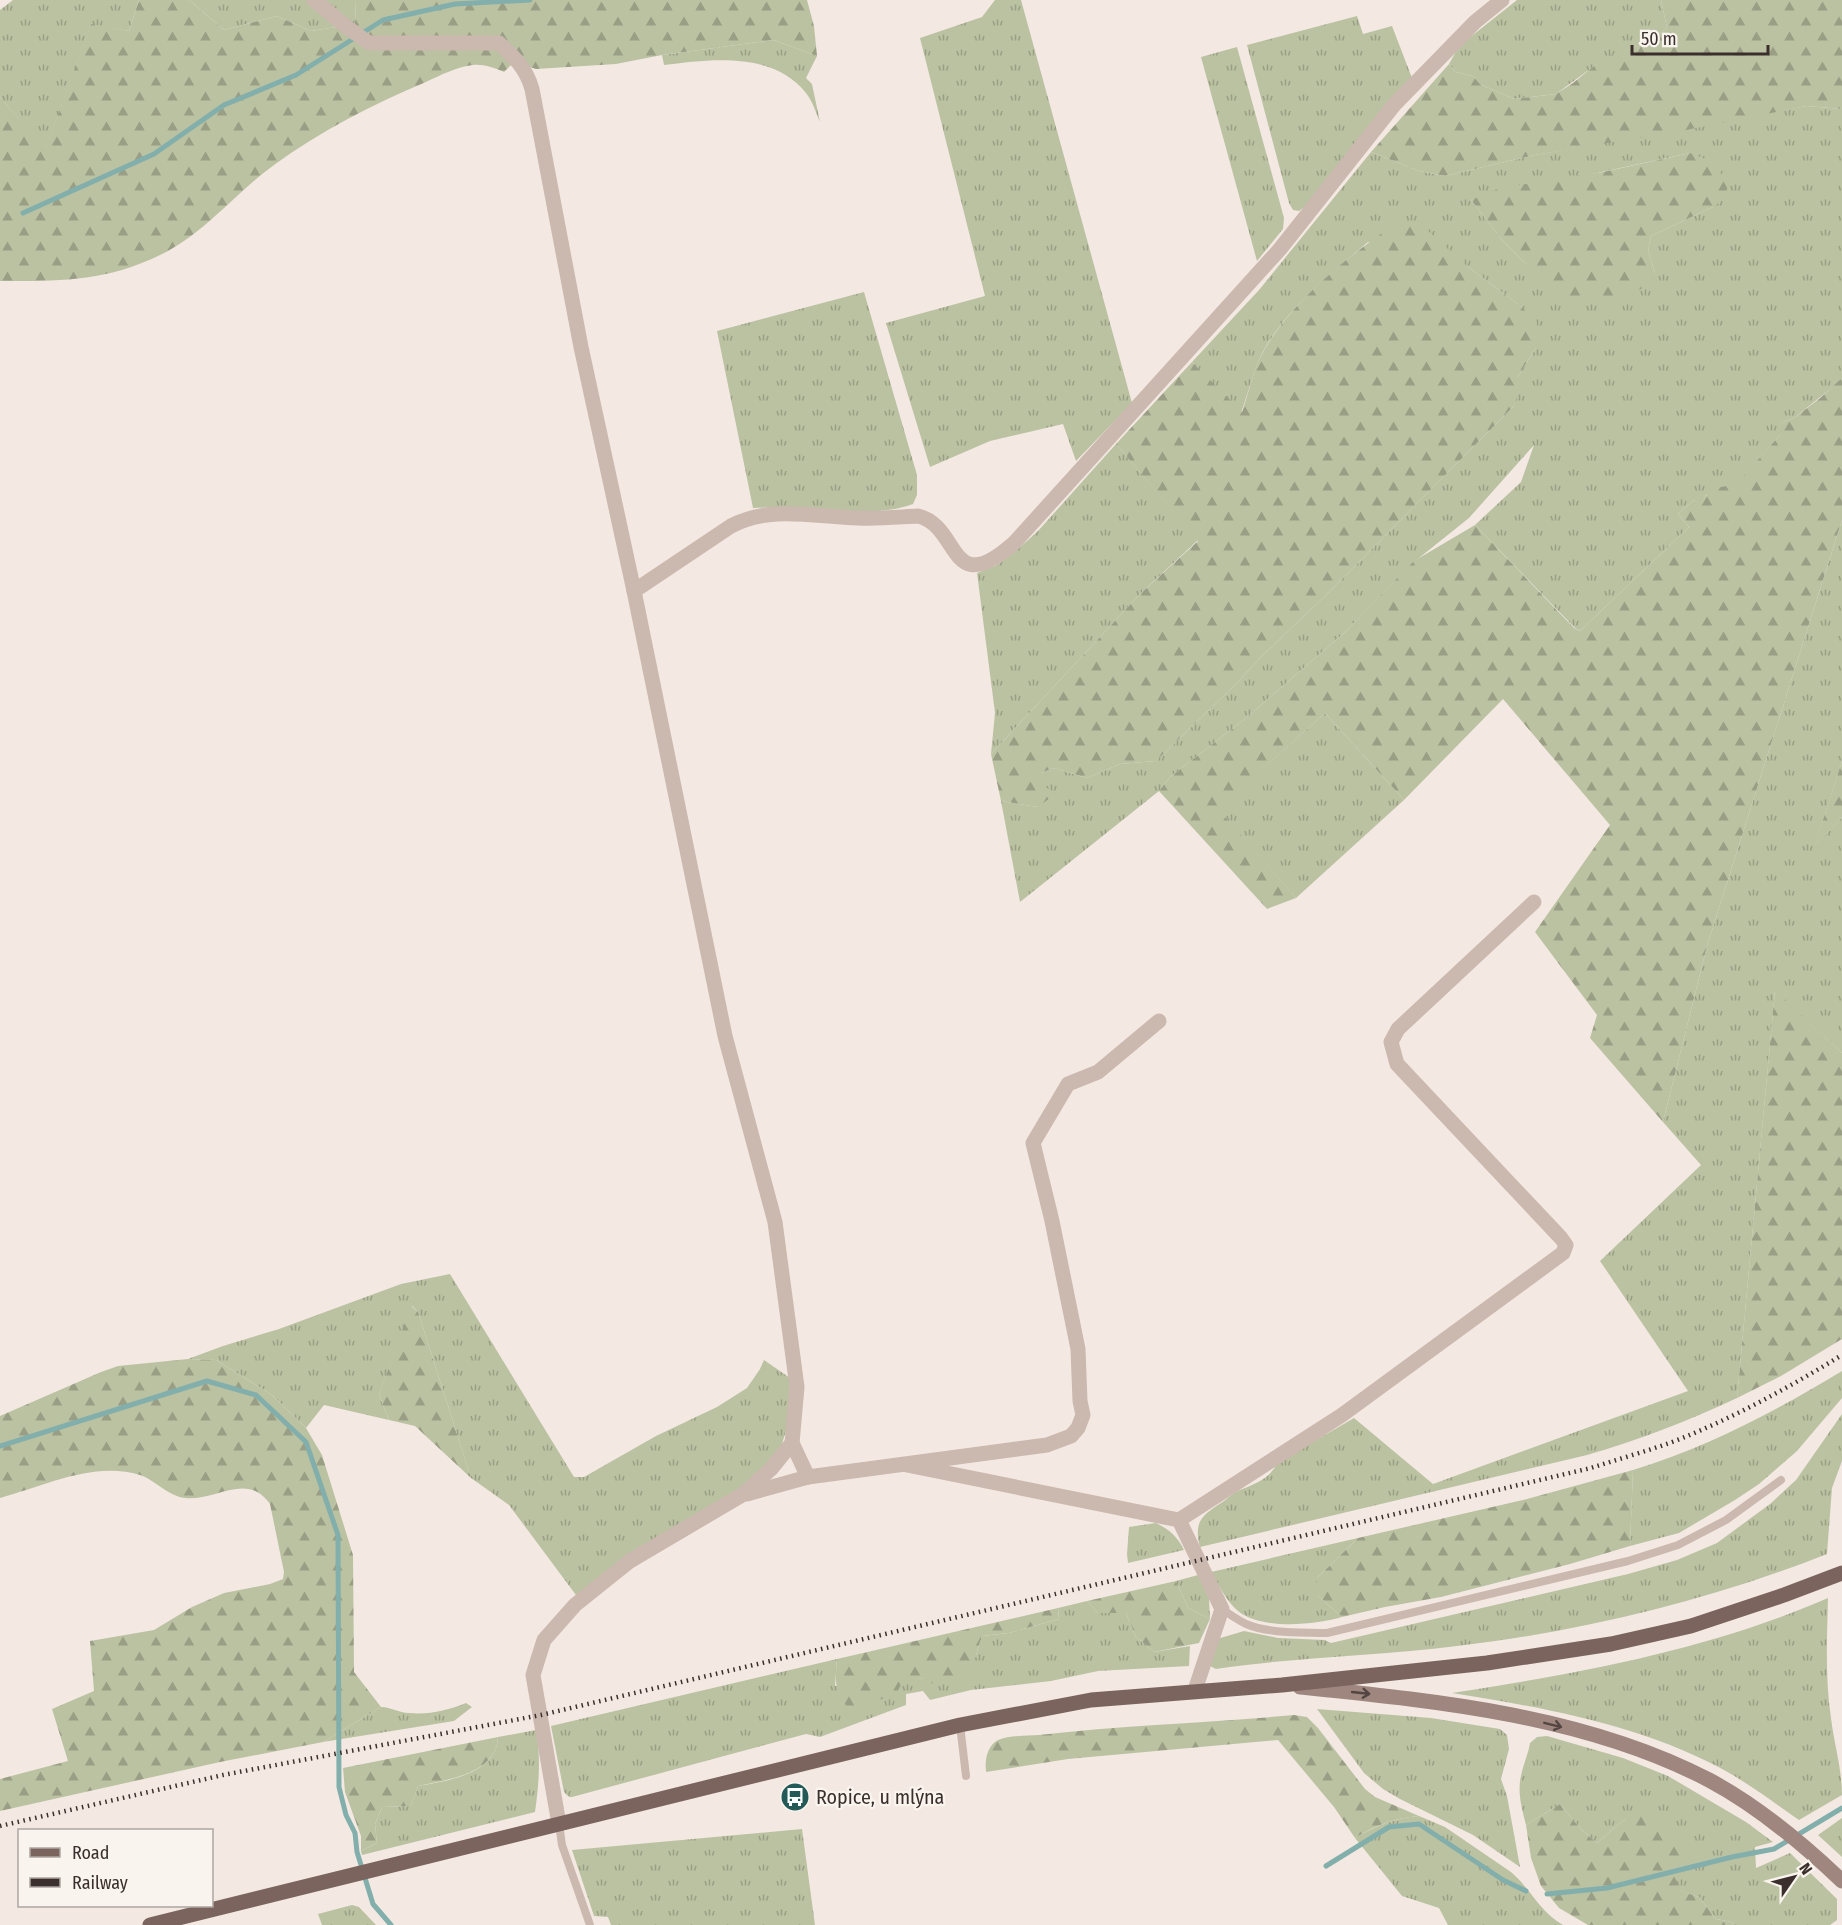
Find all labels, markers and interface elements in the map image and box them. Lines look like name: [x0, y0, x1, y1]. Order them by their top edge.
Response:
scale bar: [1632, 18, 1768, 56]
text: 50 m: [1641, 28, 1677, 50]
one-way arrow: [1350, 1688, 1370, 1699]
one-way arrow: [1543, 1719, 1562, 1731]
bus stop icon: Ropice, u mlýna: [779, 1781, 811, 1813]
place label: Ropice, u mlýna: [816, 1785, 944, 1809]
legend: [18, 1829, 213, 1907]
text: Road: [72, 1842, 109, 1864]
north arrow: [1764, 1847, 1824, 1907]
text: N: [1795, 1859, 1816, 1878]
text: Railway: [72, 1872, 128, 1894]

